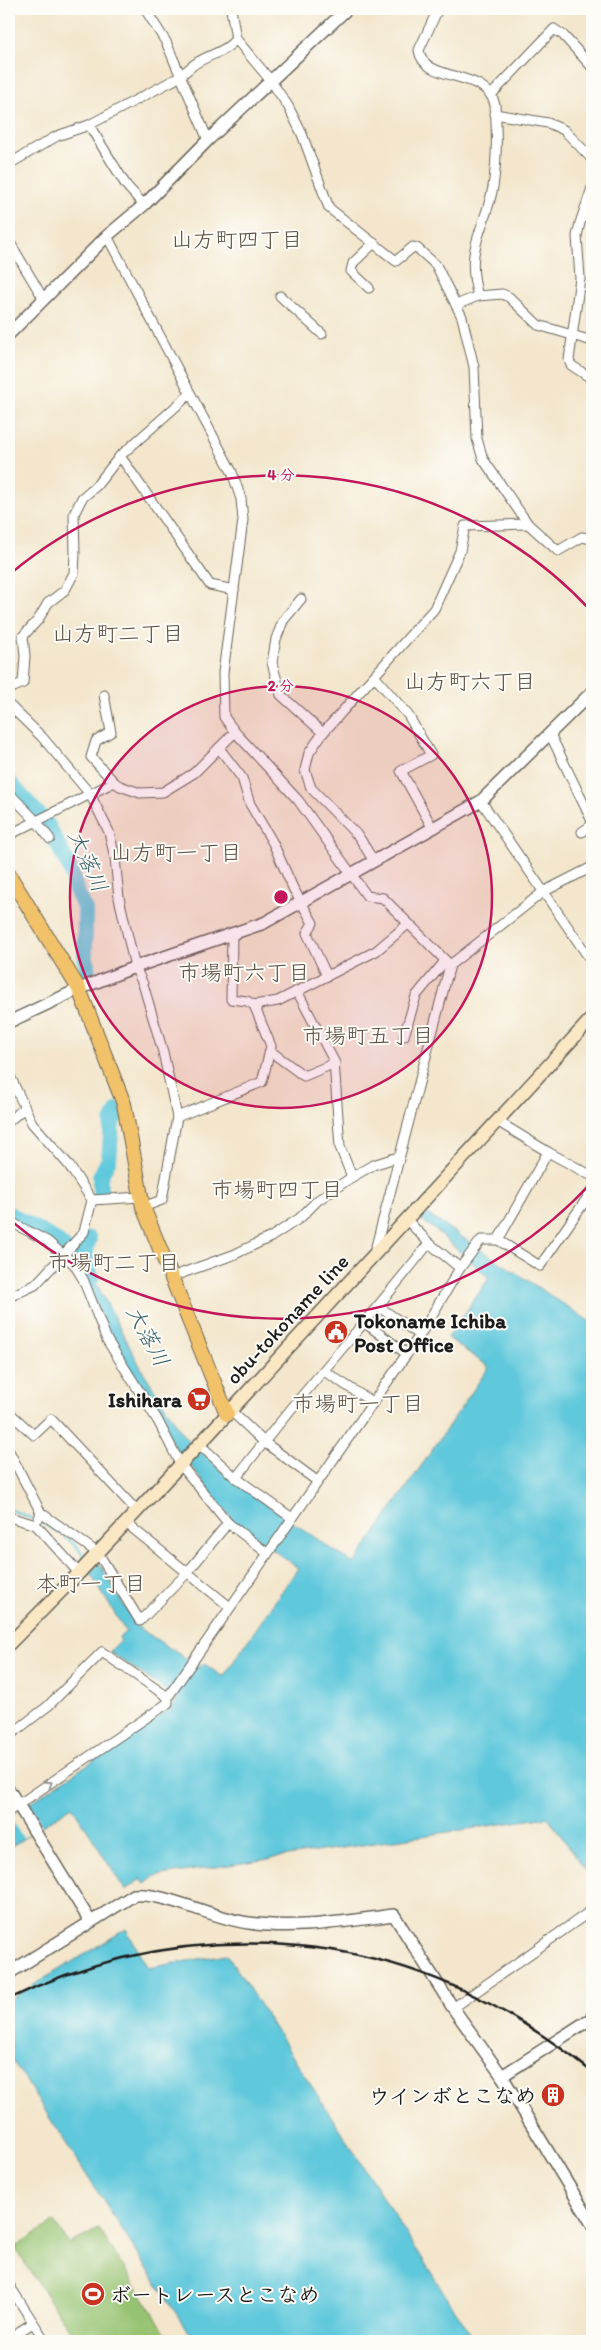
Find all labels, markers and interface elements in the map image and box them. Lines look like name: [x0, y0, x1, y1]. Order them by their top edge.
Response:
district label: 山方町四丁目: [171, 226, 303, 253]
text: 4 分: [267, 466, 295, 484]
district label: 山方町二丁目: [52, 620, 184, 647]
district label: 山方町六丁目: [404, 668, 536, 695]
text: 2 分: [268, 677, 294, 695]
water label: 大落川: [62, 825, 114, 897]
district label: 山方町一丁目: [110, 839, 242, 866]
centre of rings: [272, 888, 290, 906]
district label: 市場町六丁目: [178, 959, 310, 986]
district label: 市場町五丁目: [302, 1022, 434, 1049]
district label: 市場町四丁目: [211, 1176, 343, 1203]
district label: 市場町二丁目: [48, 1249, 180, 1276]
street label: obu-tokoname line: [220, 1249, 354, 1389]
water label: 大落川: [121, 1301, 175, 1371]
place label: Tokoname Ichiba Post Office: [353, 1308, 507, 1357]
public building icon: Tokoname Ichiba Post Office: [323, 1319, 349, 1345]
supermarket icon: Ishihara: [186, 1386, 212, 1412]
place label: Ishihara: [108, 1387, 183, 1412]
district label: 市場町一丁目: [292, 1390, 424, 1417]
district label: 本町一丁目: [36, 1570, 146, 1597]
one-way arrow: [44, 1780, 53, 1790]
building icon: ウインボとこなめ: [540, 2082, 566, 2108]
place label: ウインボとこなめ: [368, 2083, 536, 2108]
sports icon: ボートレースとこなめ: [80, 2281, 106, 2307]
place label: ボートレースとこなめ: [110, 2282, 320, 2307]

